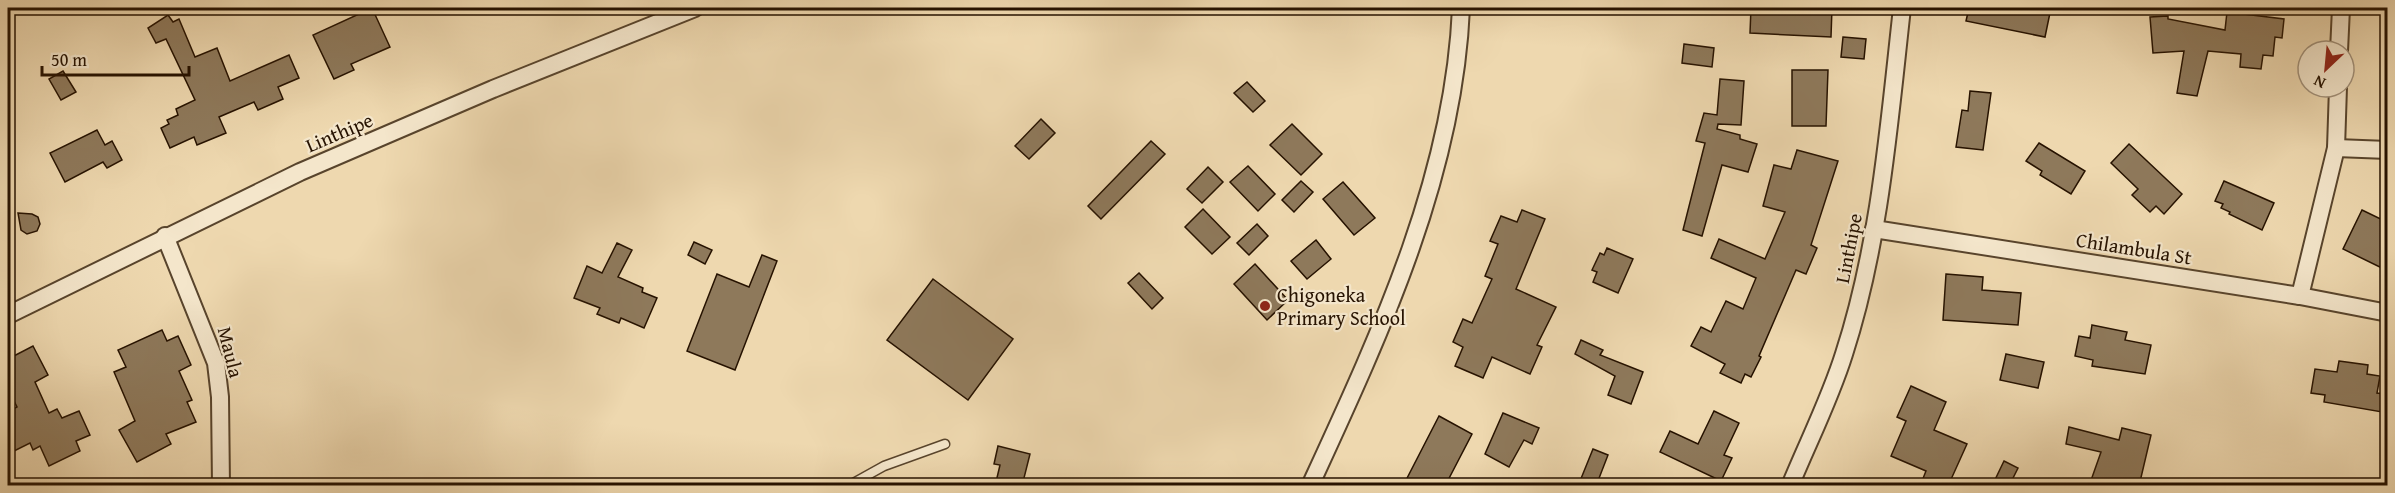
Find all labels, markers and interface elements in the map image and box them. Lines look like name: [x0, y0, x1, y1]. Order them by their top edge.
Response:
scale bar: [42, 39, 189, 77]
north arrow: [2296, 39, 2356, 99]
text: 50 m: [51, 46, 87, 73]
text: N: [2309, 69, 2329, 96]
street label: Linthipe: [301, 105, 377, 159]
street label: Linthipe: [1827, 211, 1869, 285]
street label: Chilambula St: [2074, 225, 2194, 271]
place label: Chigoneka Primary School: [1277, 280, 1406, 332]
marker: Chigoneka Primary School: [1258, 299, 1272, 313]
street label: Maula: [211, 323, 251, 381]

